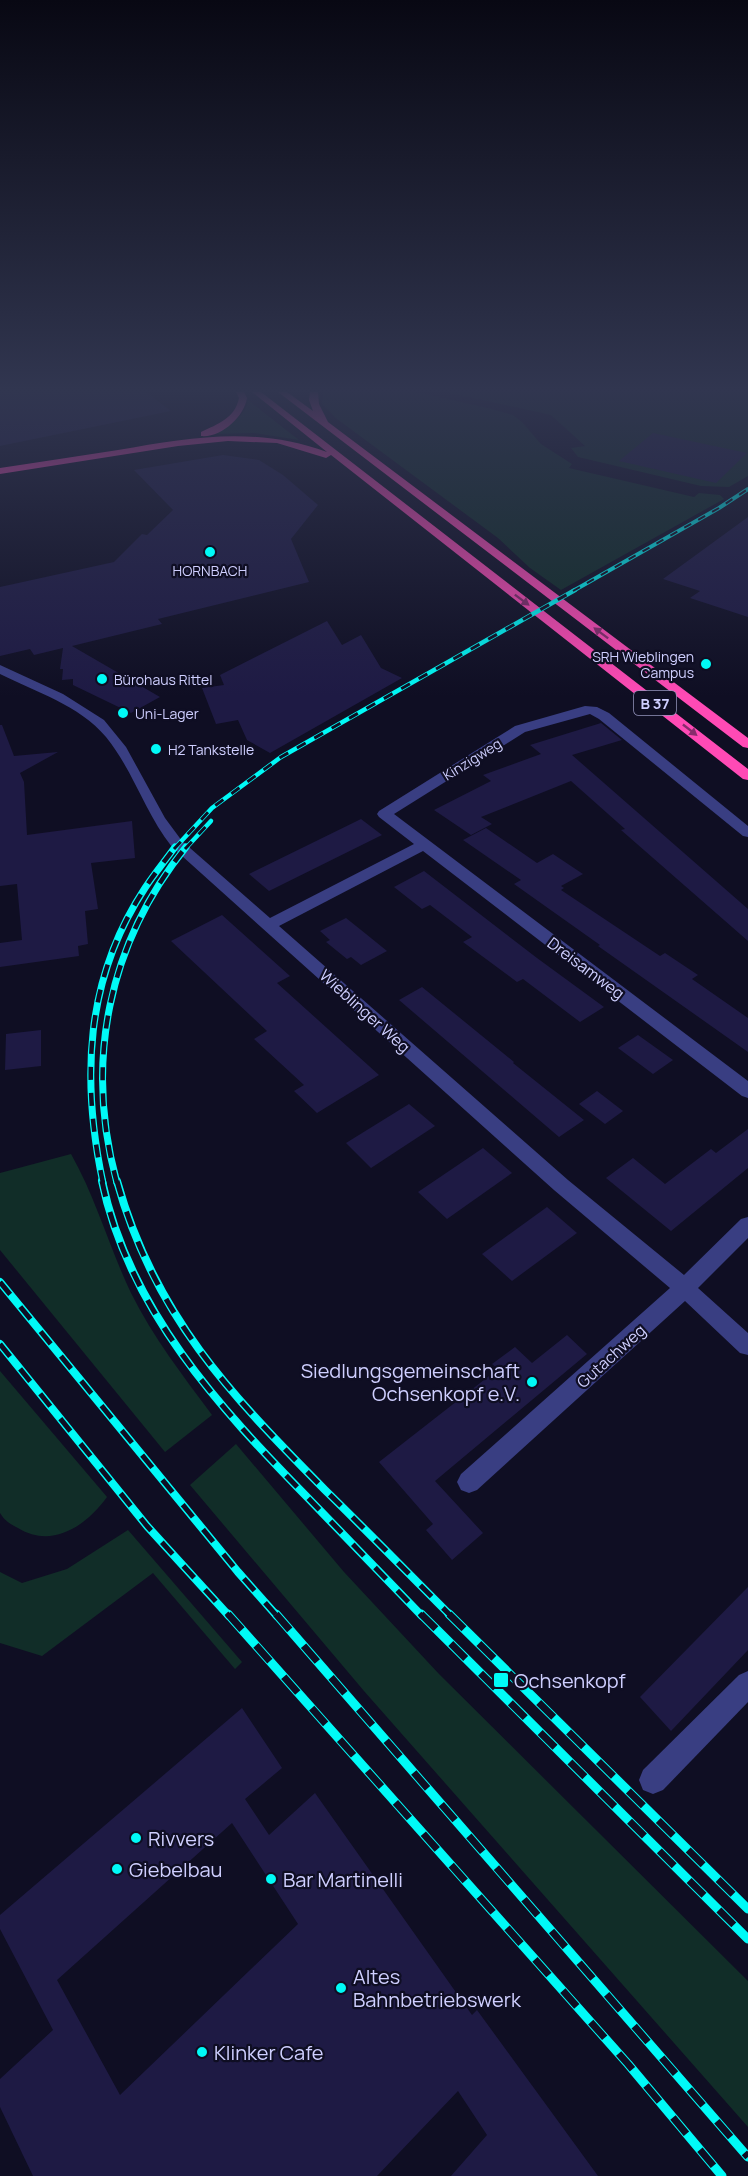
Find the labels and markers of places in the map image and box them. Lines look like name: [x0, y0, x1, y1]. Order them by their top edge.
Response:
marker: HORNBACH: [203, 545, 217, 559]
place label: HORNBACH: [173, 561, 247, 580]
place label: SRH Wieblingen Campus: [592, 647, 694, 682]
marker: SRH Wieblingen Campus: [699, 657, 713, 671]
place label: Bürohaus Rittel: [114, 670, 213, 689]
marker: Bürohaus Rittel: [95, 672, 109, 686]
place label: Uni-Lager: [135, 704, 199, 723]
marker: Uni-Lager: [116, 706, 130, 720]
place label: H2 Tankstelle: [168, 740, 254, 759]
marker: H2 Tankstelle: [149, 742, 163, 756]
place label: Siedlungsgemeinschaft Ochsenkopf e.V.: [301, 1357, 520, 1407]
marker: Siedlungsgemeinschaft Ochsenkopf e.V.: [525, 1375, 539, 1389]
place label: Ochsenkopf: [514, 1667, 626, 1694]
marker: Ochsenkopf: [492, 1671, 510, 1689]
place label: Rivvers: [148, 1825, 214, 1852]
marker: Rivvers: [129, 1831, 143, 1845]
place label: Giebelbau: [129, 1856, 223, 1883]
marker: Giebelbau: [110, 1862, 124, 1876]
place label: Bar Martinelli: [283, 1866, 403, 1893]
marker: Bar Martinelli: [264, 1872, 278, 1886]
place label: Altes Bahnbetriebswerk: [353, 1963, 522, 2013]
marker: Altes Bahnbetriebswerk: [334, 1981, 348, 1995]
place label: Klinker Cafe: [214, 2039, 324, 2066]
marker: Klinker Cafe: [195, 2045, 209, 2059]

